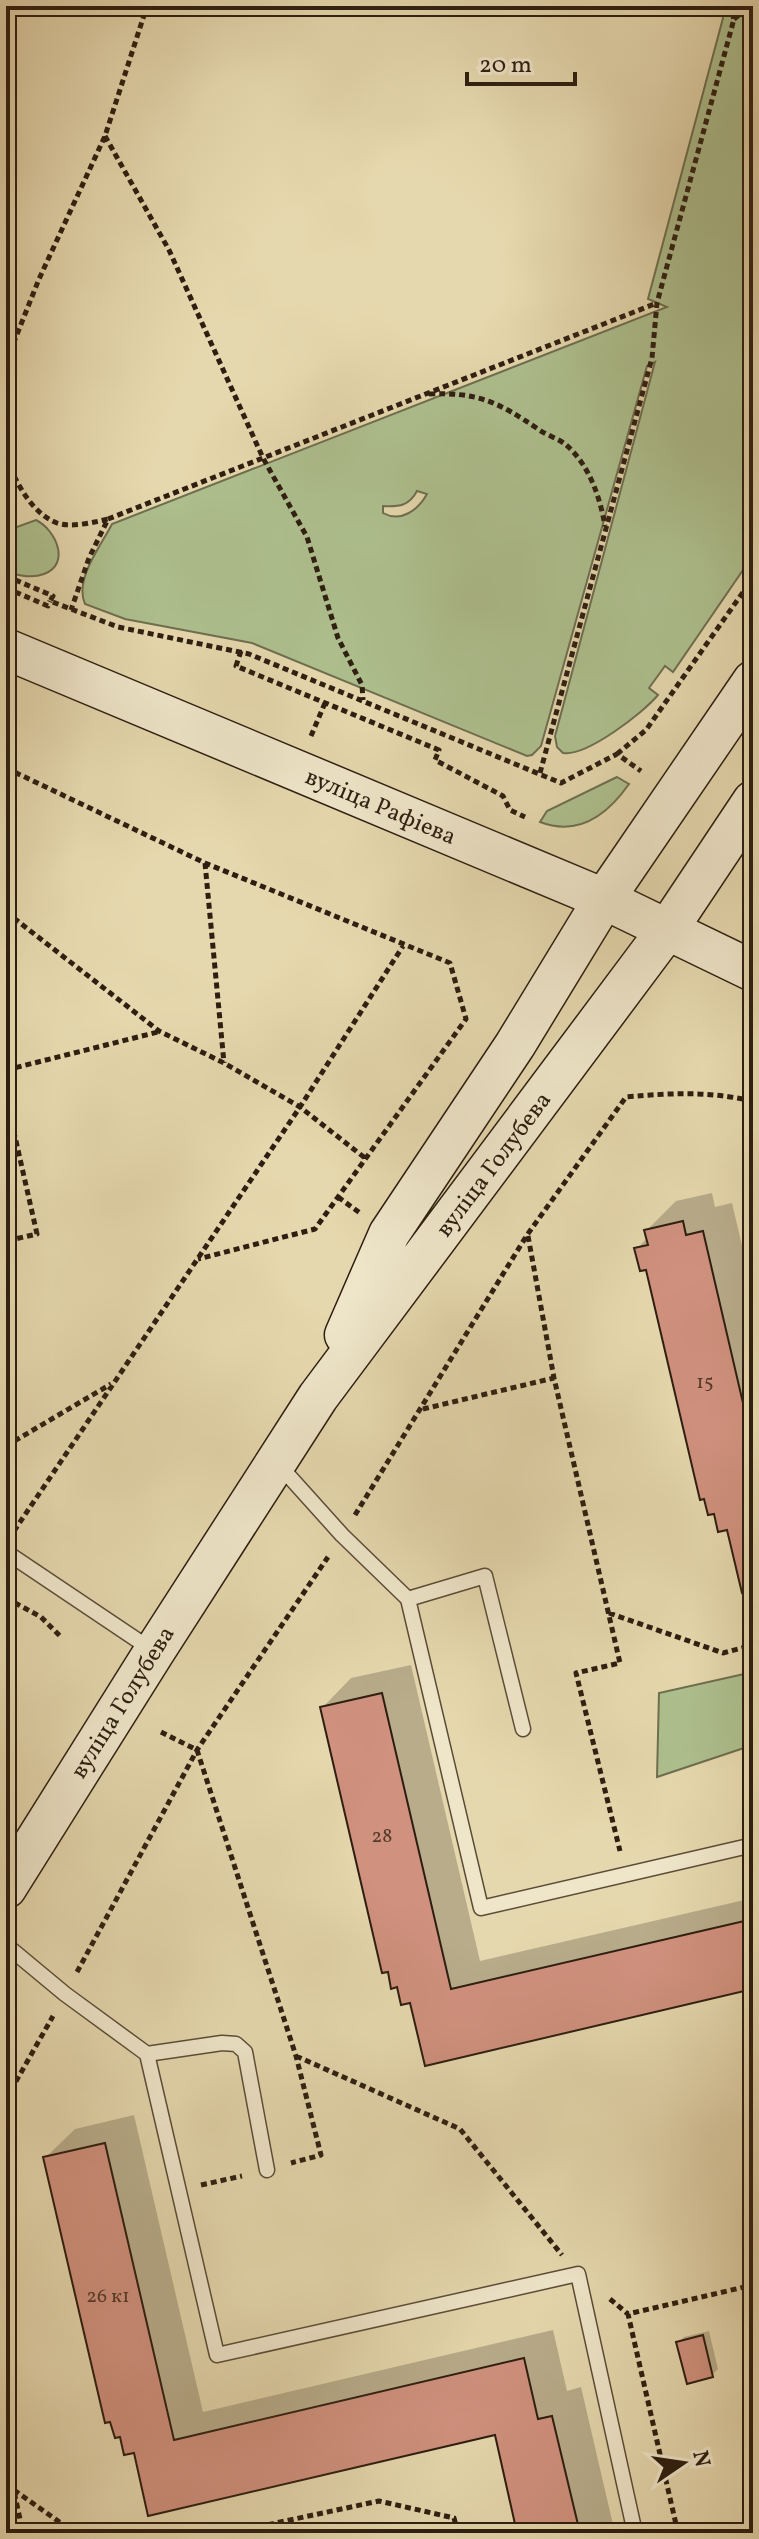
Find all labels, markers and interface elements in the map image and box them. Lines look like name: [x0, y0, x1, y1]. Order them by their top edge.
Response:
scale bar: [467, 36, 575, 86]
text: 20 m: [479, 49, 532, 83]
street label: вуліца Рафіева: [300, 761, 461, 855]
street label: вуліца Голубева: [429, 1085, 561, 1245]
house number: 15: [696, 1369, 714, 1397]
street label: вуліца Голубева: [63, 1620, 184, 1786]
house number: 28: [372, 1823, 392, 1851]
house number: 26 к1: [86, 2283, 130, 2311]
north arrow: [643, 2423, 723, 2503]
text: N: [683, 2448, 717, 2470]

